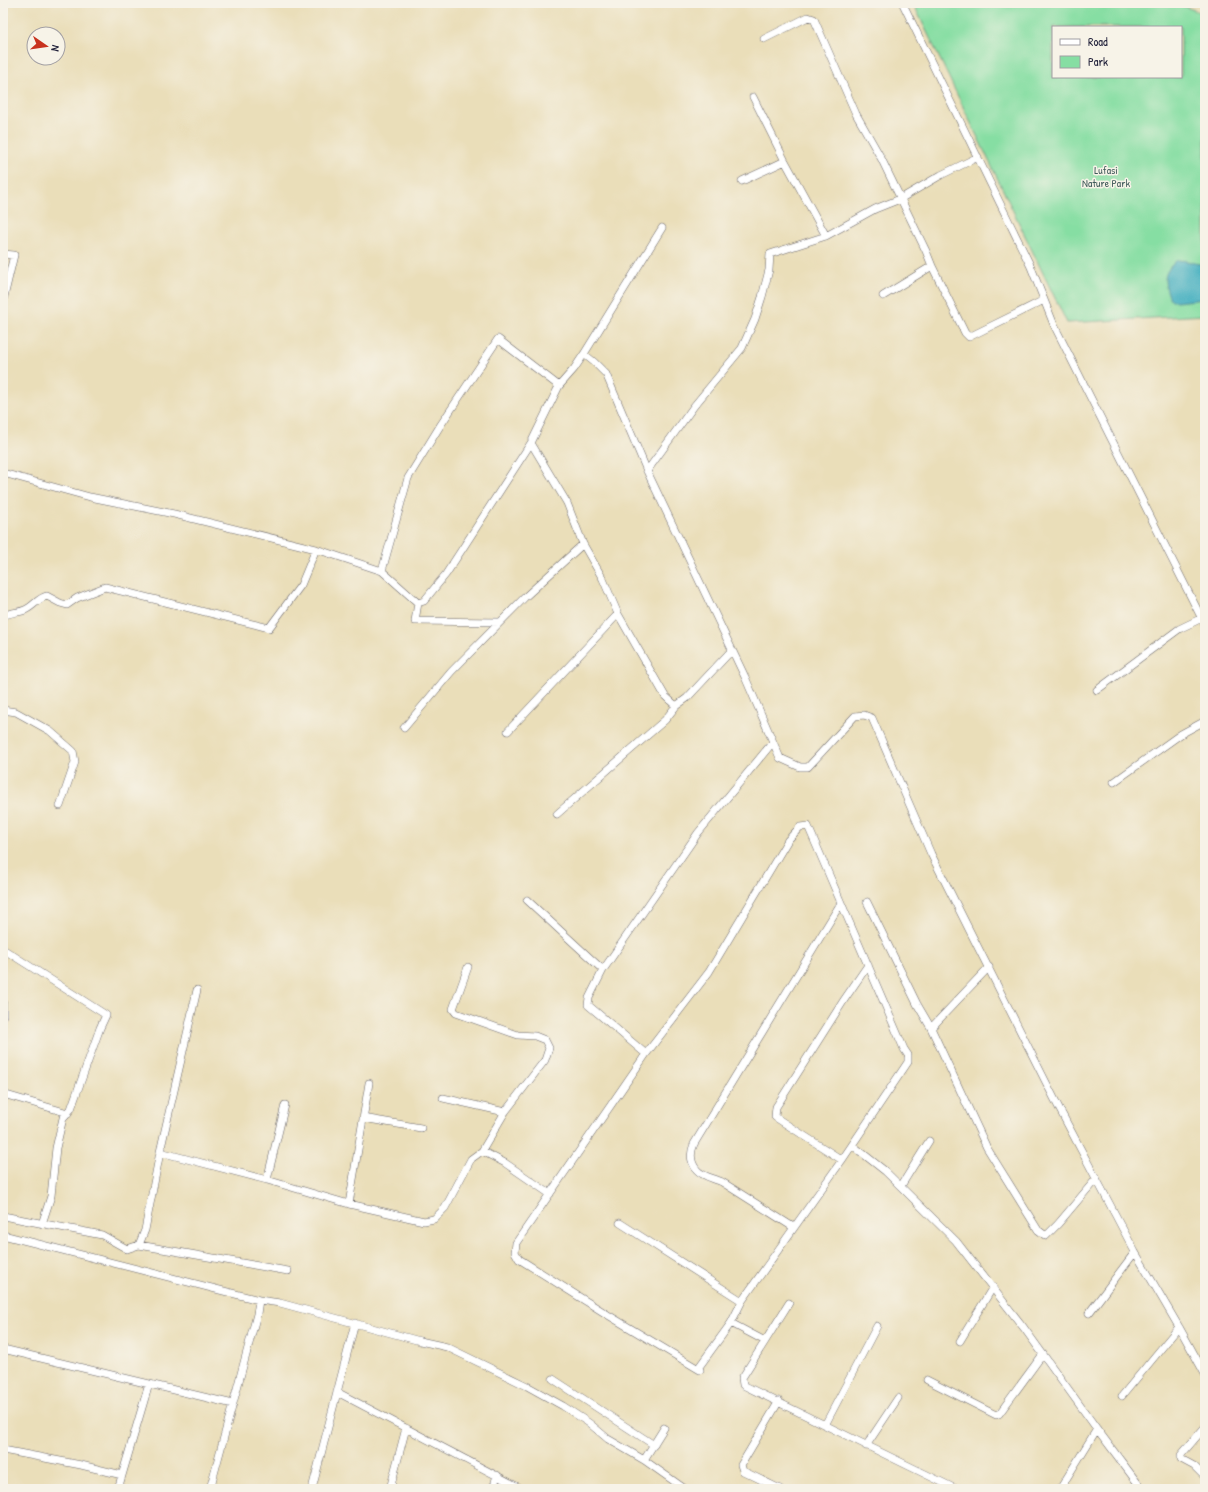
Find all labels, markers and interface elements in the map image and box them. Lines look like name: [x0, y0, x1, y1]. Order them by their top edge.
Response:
north arrow: [26, 26, 66, 66]
legend: [1052, 26, 1182, 78]
text: Road: [1088, 33, 1108, 50]
text: N: [48, 44, 63, 53]
text: Park: [1088, 53, 1108, 70]
park label: Lufasi Nature Park: [1082, 163, 1130, 190]

